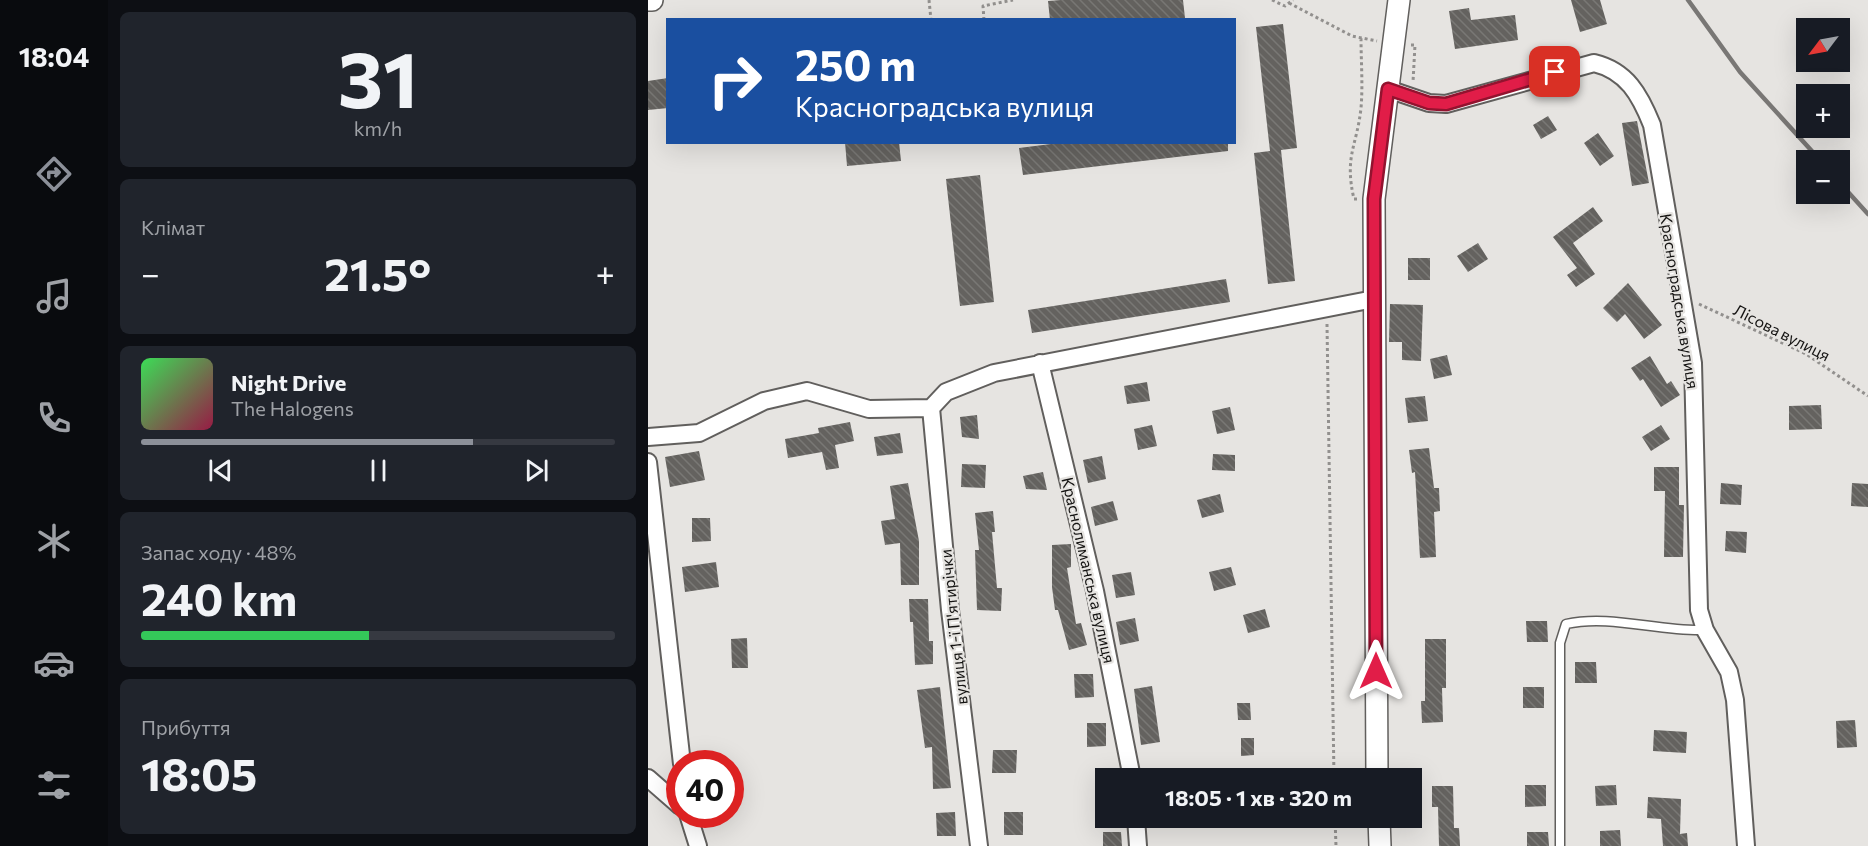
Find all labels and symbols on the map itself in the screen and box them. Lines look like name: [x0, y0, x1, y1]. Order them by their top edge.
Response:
north arrow: [1796, 18, 1850, 72]
pin: [1529, 46, 1580, 97]
street label: Красноградська вулиця: [1657, 212, 1703, 390]
street label: Лісова вулиця: [1731, 300, 1833, 364]
street label: Краснолиманська вулиця: [1058, 475, 1120, 665]
street label: вулиця 1-ї П'ятирічки: [935, 548, 971, 706]
position arrow: [1344, 639, 1408, 703]
speed limit sign: 40: [666, 750, 744, 828]

